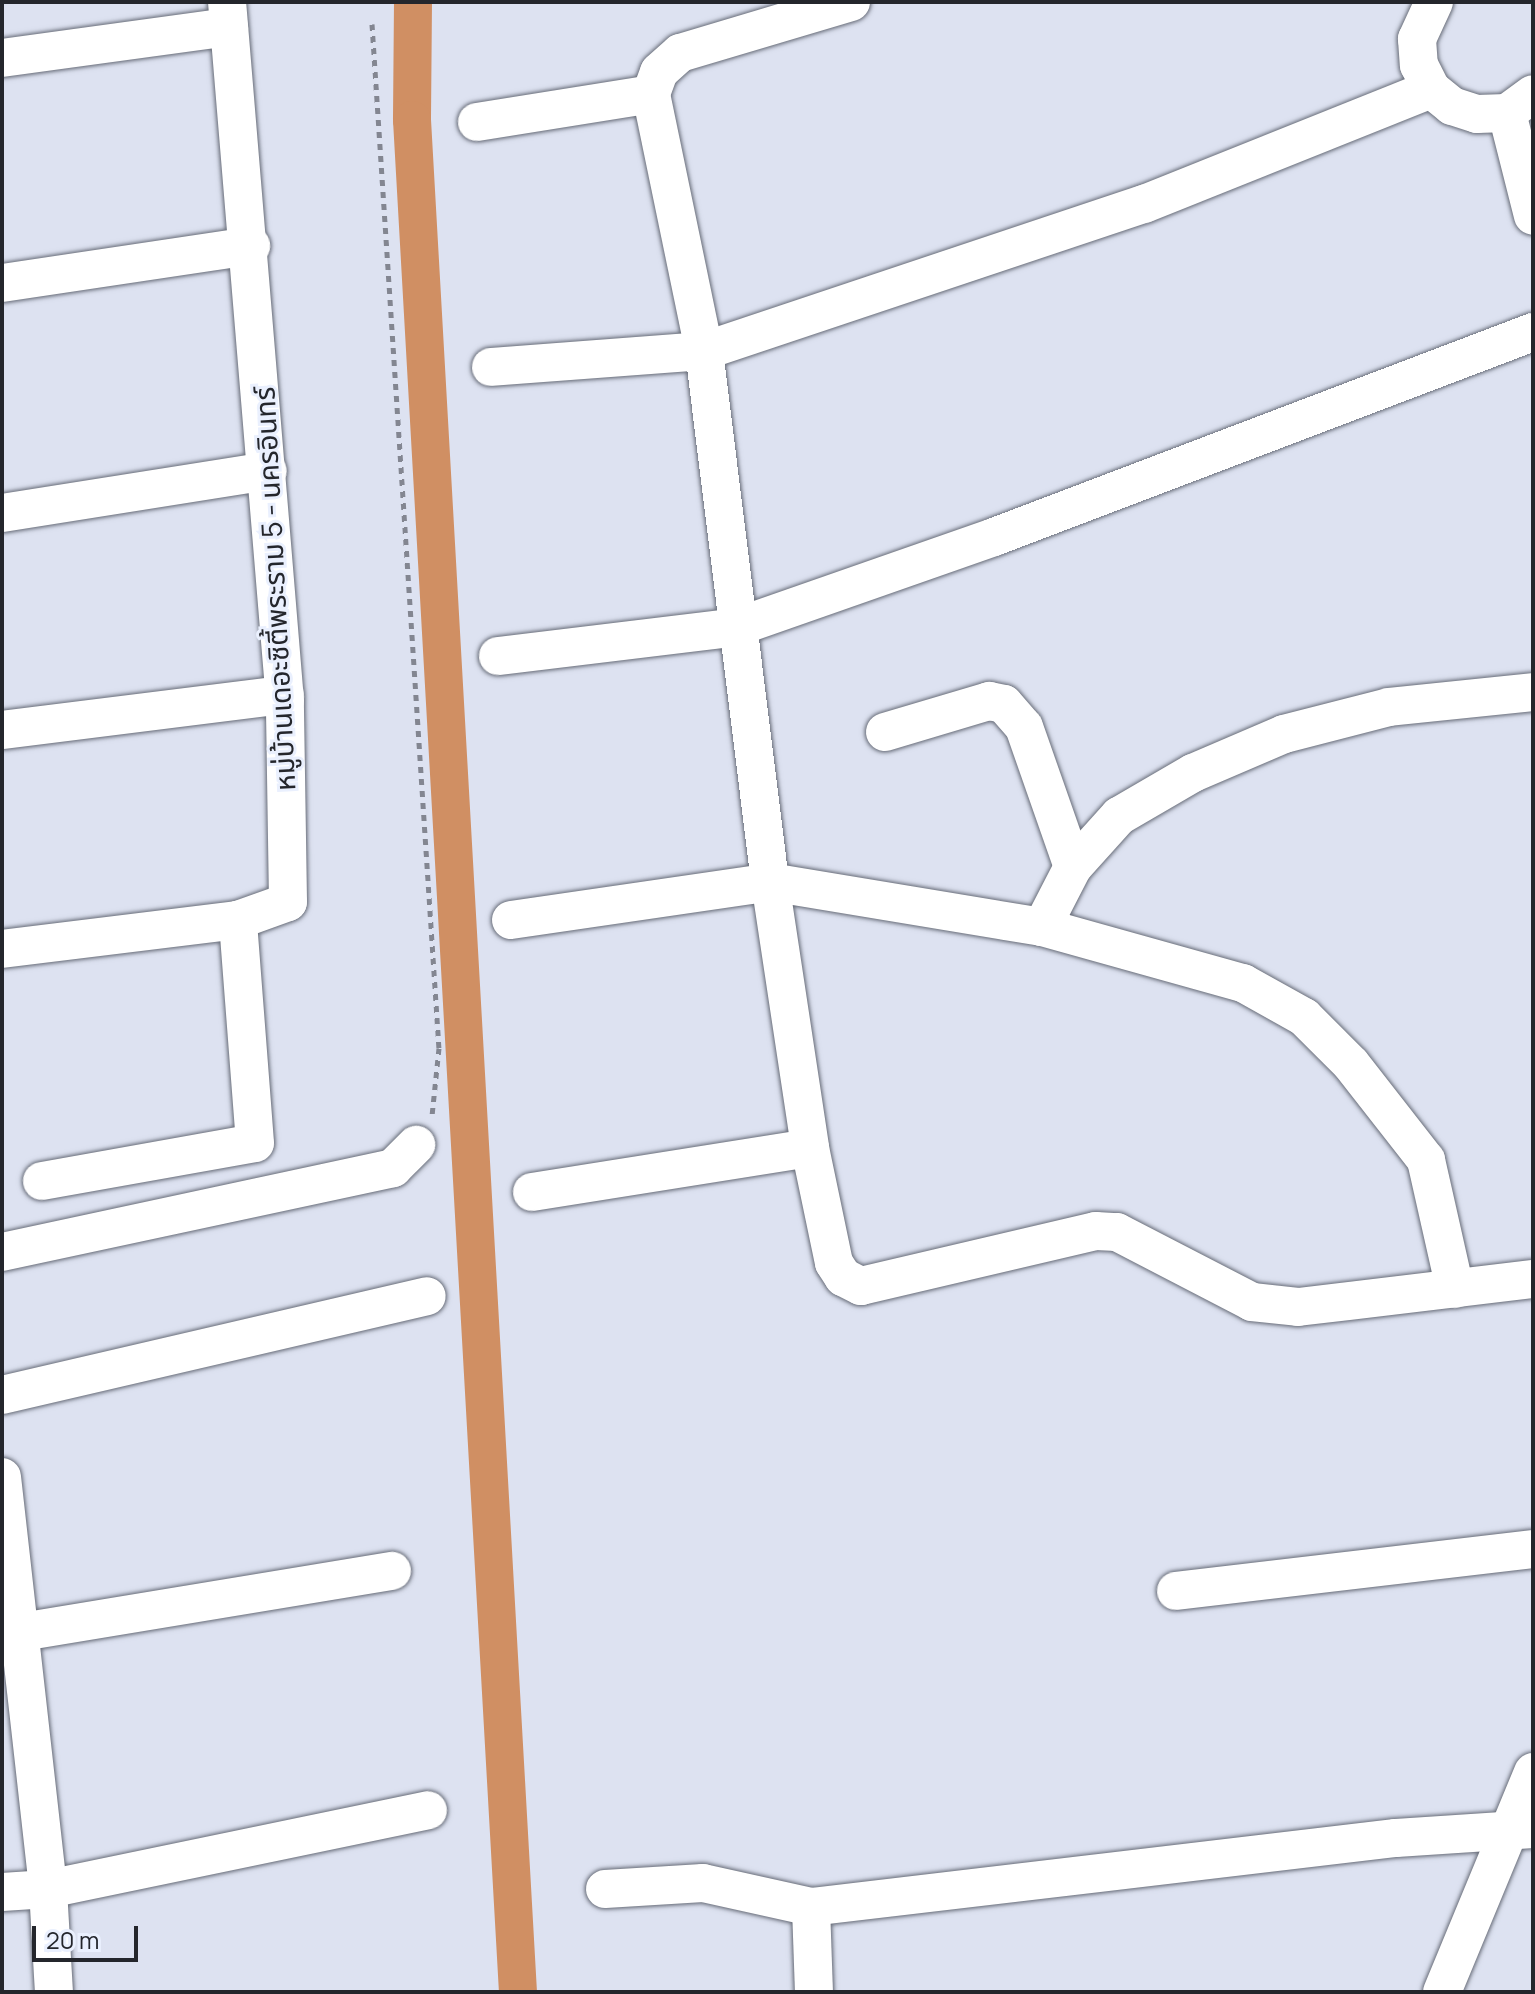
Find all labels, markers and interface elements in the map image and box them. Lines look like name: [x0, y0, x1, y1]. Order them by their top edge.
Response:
street label: หมู่บ้านเดอะซิตี้พระราม 5 - นครอินทร์: [247, 386, 301, 792]
scale bar: [36, 1910, 142, 1960]
text: 20 m: [46, 1923, 99, 1956]

